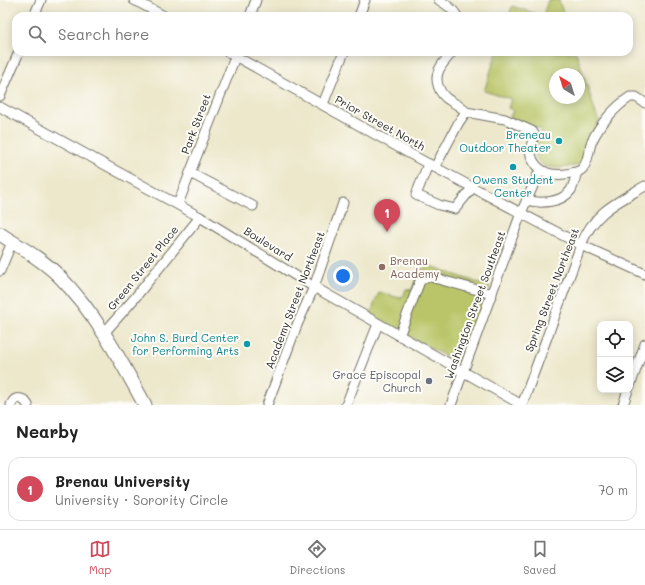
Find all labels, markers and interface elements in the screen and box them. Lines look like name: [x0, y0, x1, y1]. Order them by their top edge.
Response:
search box: [12, 12, 633, 56]
icon: search: [26, 23, 48, 45]
text: Search here: [58, 24, 149, 44]
north arrow: [549, 68, 585, 104]
street label: Park Street: [177, 91, 214, 156]
street label: Prior Street North: [332, 92, 428, 154]
place label: Breneau Outdoor Theater: [459, 127, 551, 155]
marker: Breneau Outdoor Theater: [554, 136, 564, 146]
marker: Owens Student Center: [508, 162, 518, 172]
place label: Owens Student Center: [473, 172, 554, 200]
pin: 1: [374, 199, 400, 232]
street label: Green Street Place: [104, 222, 182, 313]
street label: Boulevard: [241, 223, 295, 264]
street label: Spring Street Northeast: [521, 226, 582, 354]
street label: Washington Street Southeast: [441, 228, 508, 381]
street label: Academy Street Northeast: [261, 229, 328, 371]
place label: Brenau Academy: [390, 253, 439, 281]
marker: Brenau Academy: [377, 262, 387, 272]
your location: [333, 266, 353, 286]
map controls: [597, 321, 633, 393]
button: locate: [597, 321, 633, 357]
place label: John S. Burd Center for Performing Arts: [131, 330, 239, 358]
marker: John S. Burd Center for Performing Arts: [242, 339, 252, 349]
button: layers: [597, 357, 633, 393]
place label: Grace Episcopal Church: [332, 367, 421, 395]
marker: Grace Episcopal Church: [424, 376, 434, 386]
text: Nearby: [16, 420, 78, 442]
text: Brenau University: [55, 471, 190, 491]
text: 1: [27, 481, 33, 498]
text: 70 m: [598, 481, 628, 498]
text: University · Sorority Circle: [55, 491, 228, 508]
tab: Map: [89, 538, 111, 577]
tab: Directions: [289, 538, 345, 577]
tab: Saved: [523, 538, 556, 577]

